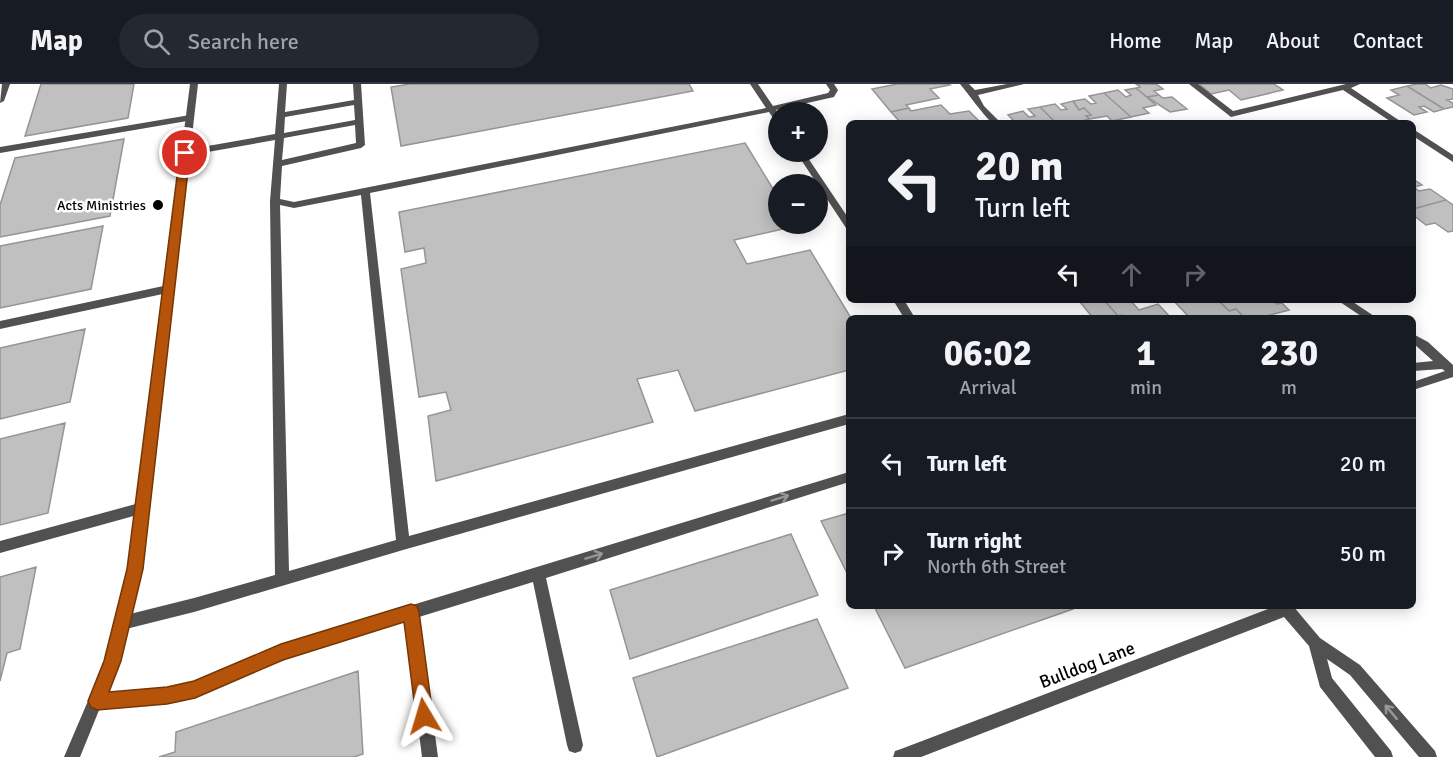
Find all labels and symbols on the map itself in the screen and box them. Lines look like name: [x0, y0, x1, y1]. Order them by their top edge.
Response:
pin: [159, 127, 210, 178]
place label: Acts Ministries: [57, 197, 146, 214]
marker: Acts Ministries: [151, 198, 165, 212]
one-way arrow: [770, 492, 789, 503]
one-way arrow: [584, 550, 603, 561]
street label: Bulldog Lane: [1036, 637, 1138, 693]
position arrow: [392, 684, 456, 748]
one-way arrow: [1384, 705, 1398, 720]

